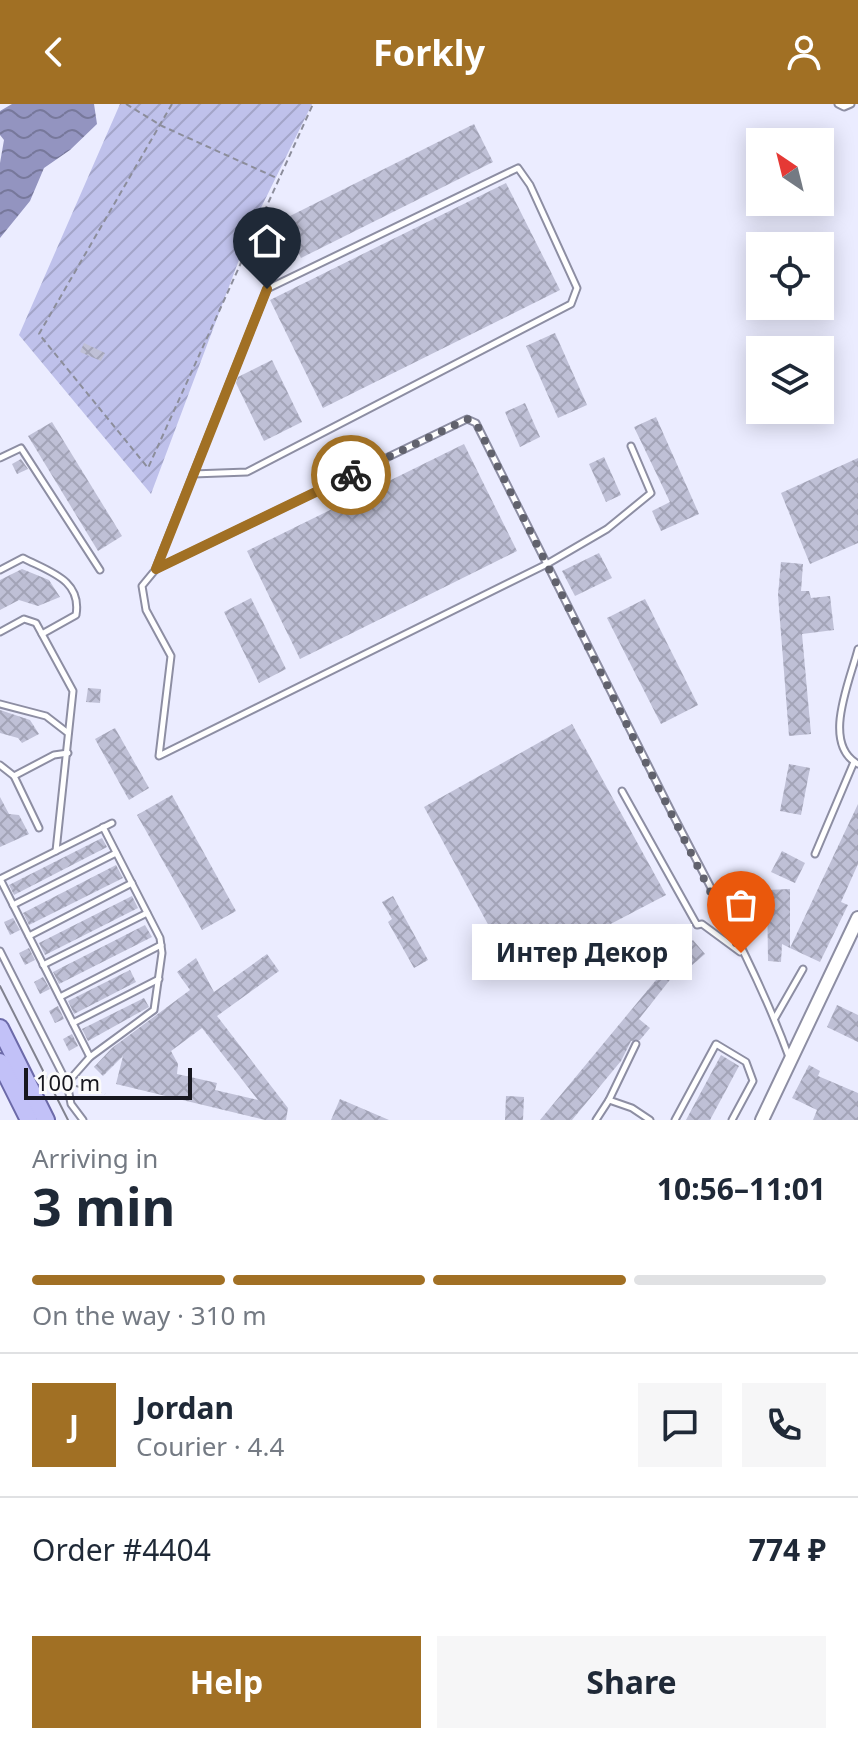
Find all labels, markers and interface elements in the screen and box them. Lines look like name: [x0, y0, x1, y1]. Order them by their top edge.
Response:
text: Forkly: [373, 28, 485, 77]
icon: back: [32, 30, 76, 74]
icon: person: [782, 30, 826, 74]
north arrow: [746, 128, 834, 216]
map controls: [746, 128, 834, 424]
pin: [233, 207, 301, 289]
icon: home: [245, 219, 289, 263]
button: locate: [746, 232, 834, 320]
button: layers: [746, 336, 834, 424]
courier: [311, 435, 391, 515]
icon: bike: [329, 453, 373, 497]
pin: [707, 871, 775, 953]
icon: bag: [719, 883, 763, 927]
callout: Интер Декор: [473, 925, 693, 981]
text: Интер Декор: [496, 934, 668, 970]
scale bar: [24, 1064, 192, 1100]
text: 100 m: [36, 1067, 100, 1097]
text: Arriving in: [32, 1140, 158, 1176]
text: 10:56–11:01: [657, 1168, 826, 1209]
text: 3 min: [32, 1170, 175, 1241]
text: On the way · 310 m: [32, 1297, 266, 1333]
button: chat: [638, 1383, 722, 1467]
button: phone: [742, 1383, 826, 1467]
text: Jordan: [136, 1387, 234, 1428]
text: J: [69, 1405, 79, 1446]
text: Courier · 4.4: [136, 1428, 284, 1464]
text: Order #4404: [32, 1529, 211, 1570]
text: 774 ₽: [749, 1529, 826, 1570]
button: Help: [32, 1636, 421, 1728]
button: Share: [437, 1636, 826, 1728]

